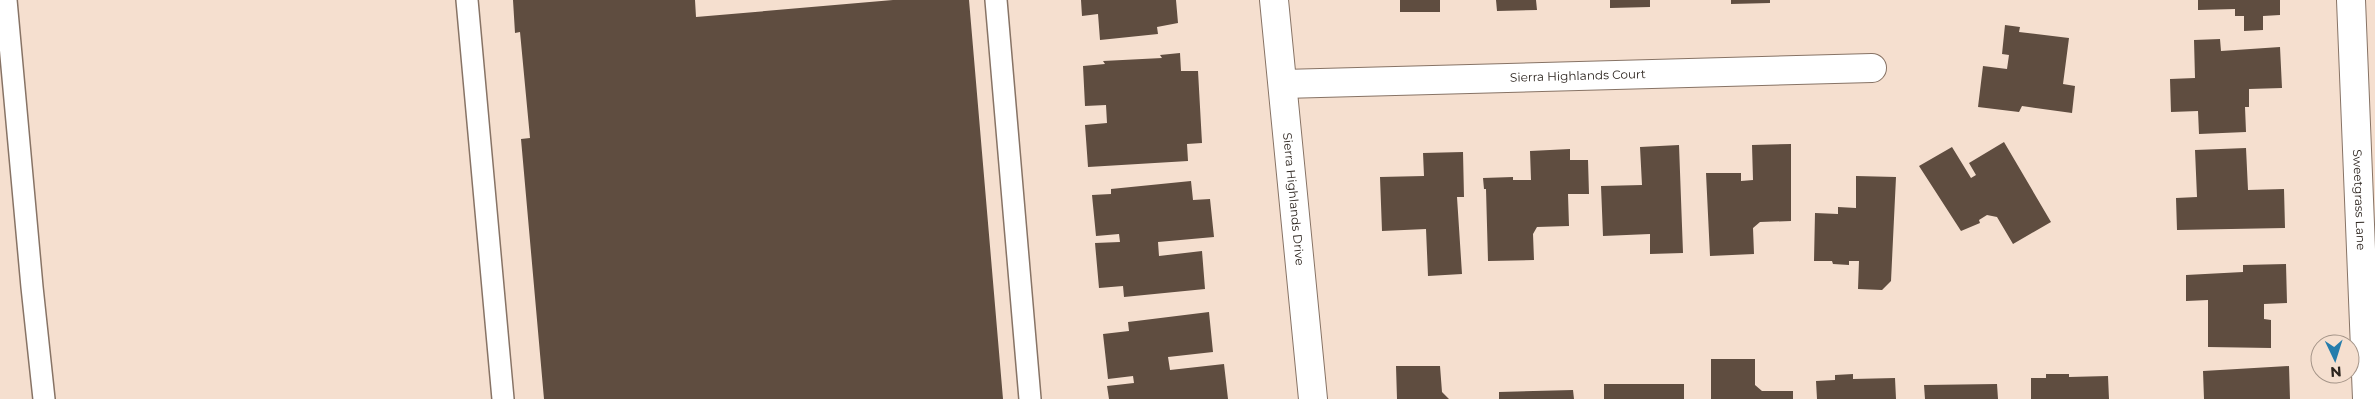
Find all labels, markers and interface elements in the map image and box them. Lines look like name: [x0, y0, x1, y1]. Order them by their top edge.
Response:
street label: Sierra Highlands Court: [1510, 66, 1646, 85]
street label: Sierra Highlands Drive: [1280, 132, 1308, 266]
street label: Sweetgrass Lane: [2350, 149, 2369, 251]
north arrow: [2310, 334, 2360, 384]
text: N: [2330, 363, 2342, 381]

